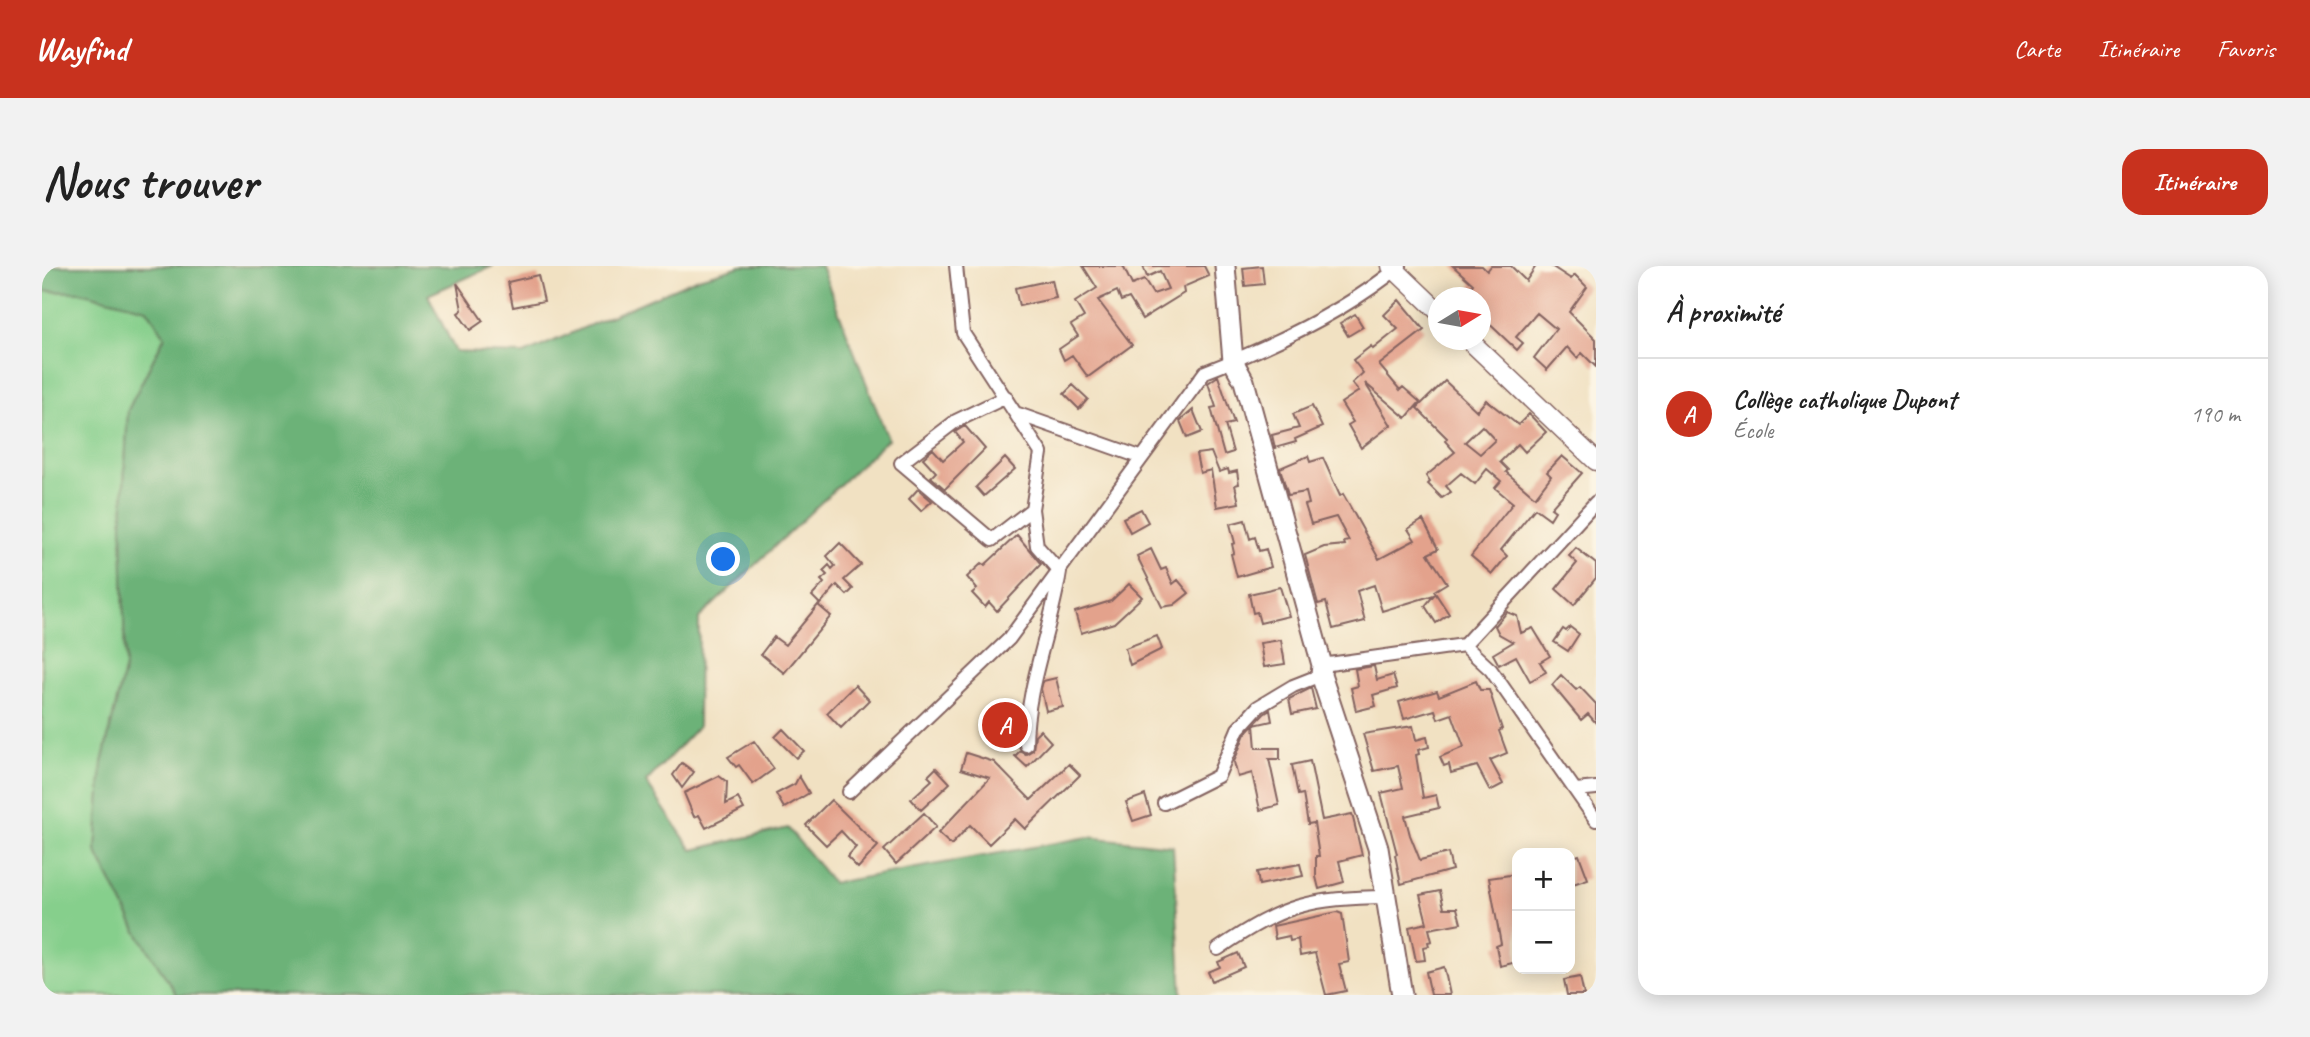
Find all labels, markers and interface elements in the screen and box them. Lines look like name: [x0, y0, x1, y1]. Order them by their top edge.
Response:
text: Wayfind: [35, 28, 128, 70]
text: Carte: [2014, 34, 2060, 64]
text: Itinéraire: [2098, 34, 2179, 64]
text: Favoris: [2217, 34, 2275, 64]
button: Itinéraire: [2122, 149, 2268, 215]
text: Nous trouver: [42, 151, 257, 213]
north arrow: [1428, 287, 1491, 350]
text: À proximité: [1666, 293, 1780, 331]
text: Collège catholique Dupont: [1733, 383, 1956, 416]
text: A: [1683, 400, 1695, 429]
text: 190 m: [2191, 400, 2240, 429]
text: École: [1733, 416, 1773, 445]
your location: [706, 542, 740, 576]
pin: A: [982, 699, 1028, 751]
map controls: [1512, 848, 1575, 974]
button: +: [1512, 848, 1575, 911]
button: −: [1512, 911, 1575, 974]

